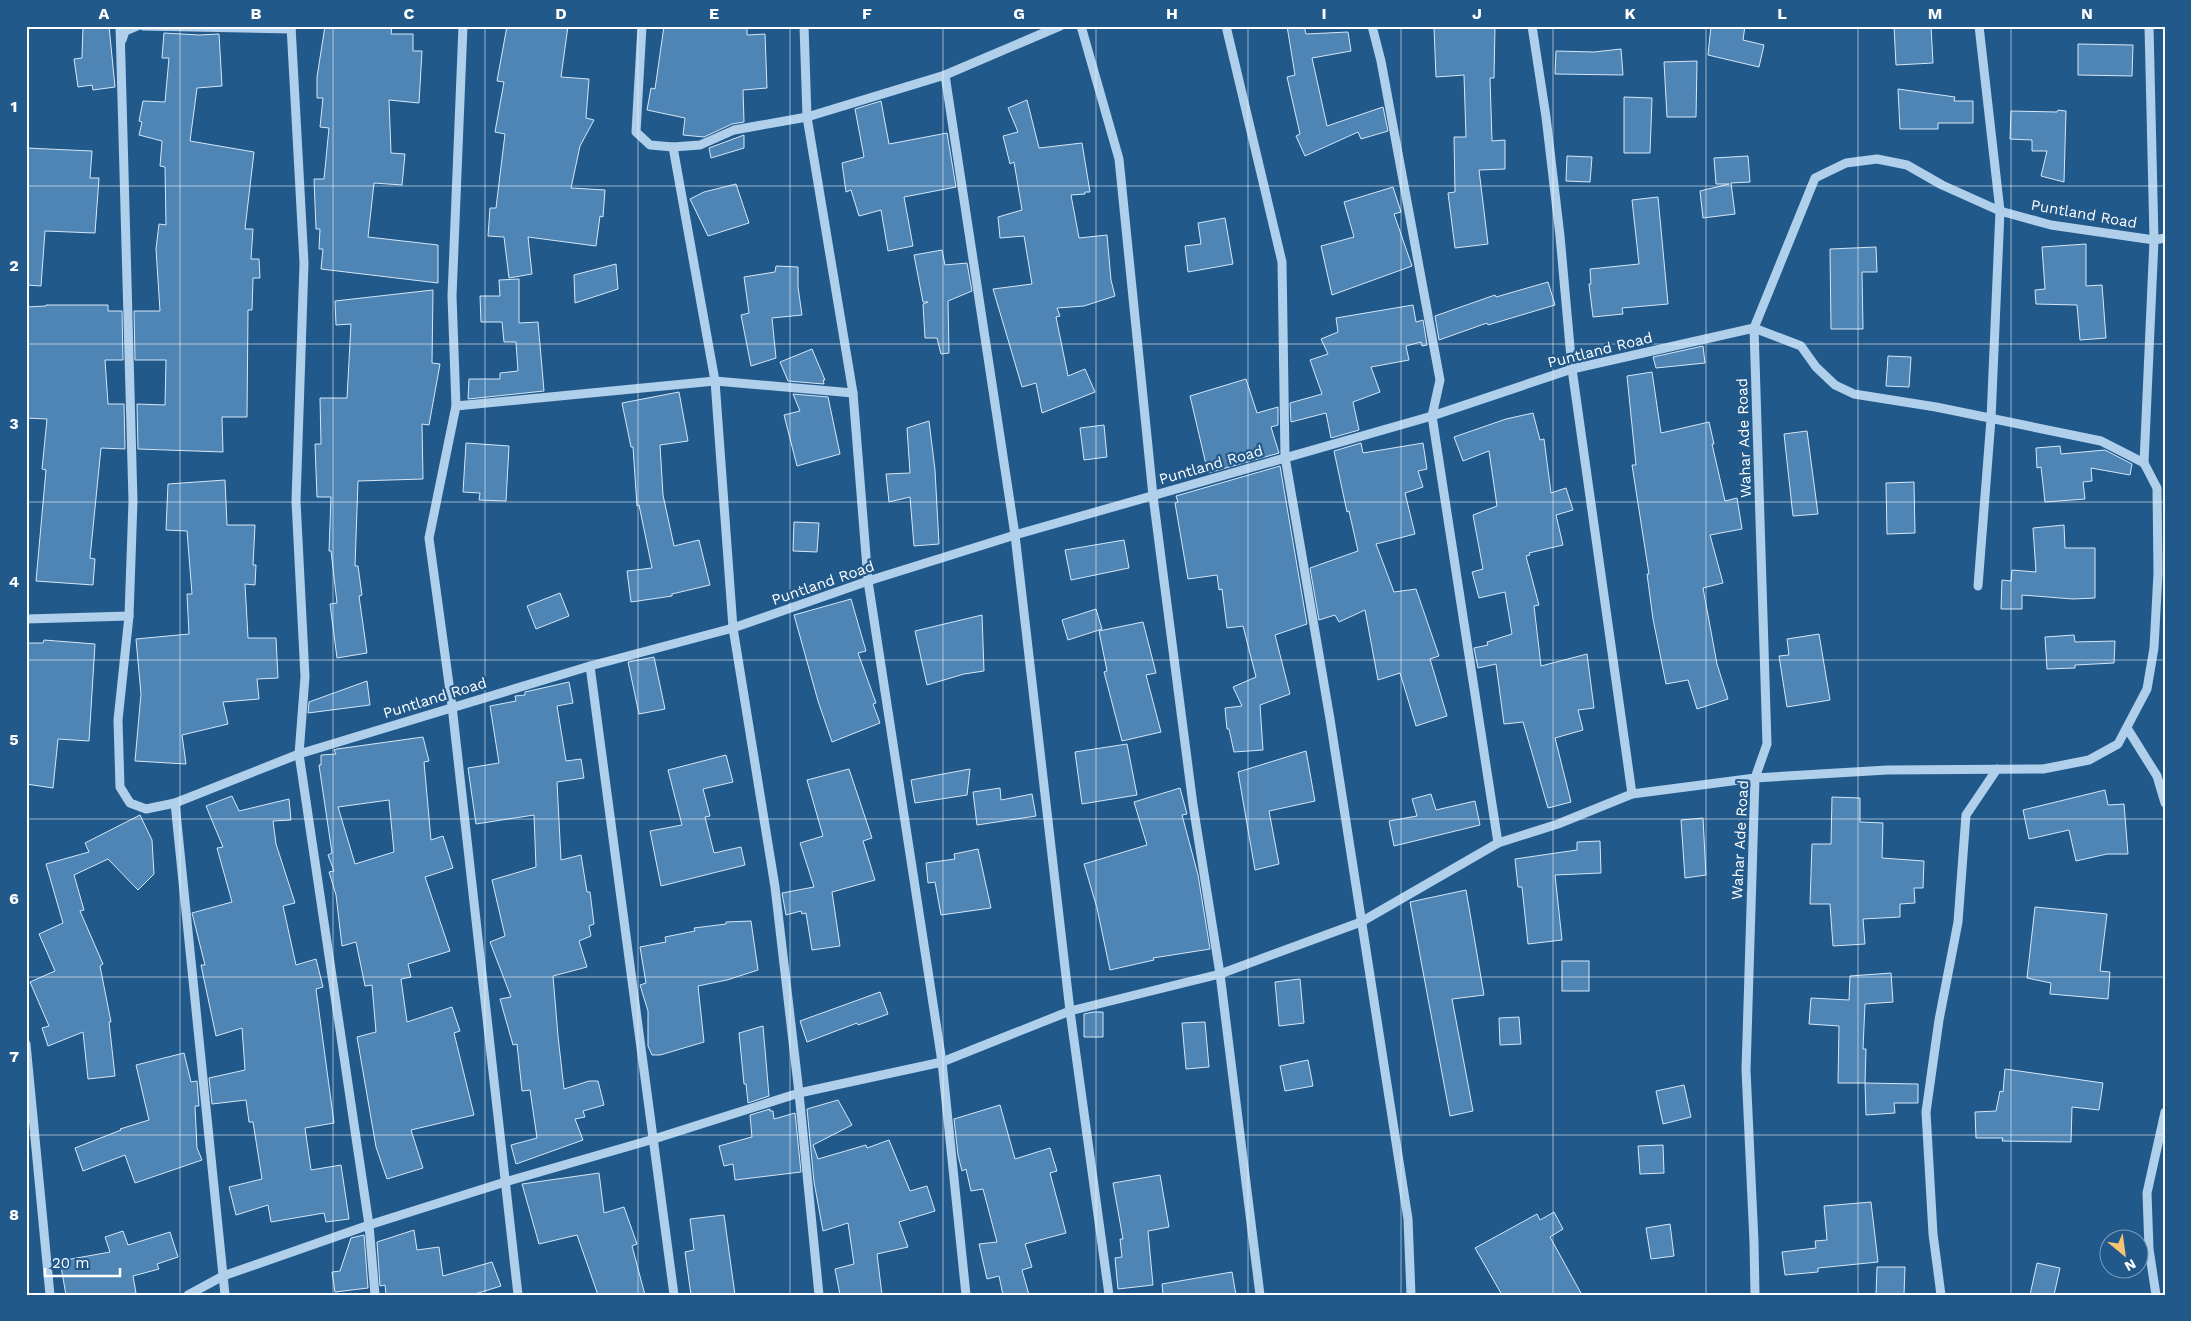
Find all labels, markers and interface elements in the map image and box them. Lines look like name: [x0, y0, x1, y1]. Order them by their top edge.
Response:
text: A: [99, 4, 110, 23]
text: B: [251, 4, 262, 23]
text: C: [404, 4, 415, 23]
text: D: [555, 4, 567, 23]
text: E: [709, 4, 719, 23]
text: F: [862, 4, 872, 23]
text: G: [1013, 4, 1025, 23]
text: H: [1166, 4, 1178, 23]
text: I: [1321, 4, 1327, 23]
text: J: [1472, 4, 1482, 23]
text: K: [1624, 4, 1636, 23]
text: L: [1777, 4, 1787, 23]
text: M: [1928, 4, 1942, 23]
text: N: [2081, 4, 2093, 23]
text: 1: [11, 97, 17, 116]
street label: Puntland Road: [2030, 196, 2138, 232]
text: 2: [9, 256, 19, 275]
street label: Puntland Road: [1546, 328, 1654, 372]
street label: Wahar Ade Road: [1733, 378, 1755, 498]
text: 3: [9, 414, 19, 433]
street label: Puntland Road: [1157, 442, 1265, 488]
street label: Puntland Road: [769, 557, 877, 609]
text: 4: [9, 572, 19, 591]
street label: Puntland Road: [381, 674, 489, 722]
text: 5: [9, 730, 19, 749]
street label: Wahar Ade Road: [1728, 780, 1752, 900]
text: 6: [9, 889, 19, 908]
text: 7: [9, 1047, 19, 1066]
text: 8: [9, 1205, 19, 1224]
north arrow: [2098, 1228, 2148, 1278]
scale bar: [45, 1246, 120, 1278]
text: 20 m: [52, 1254, 90, 1272]
text: N: [2122, 1256, 2139, 1275]

